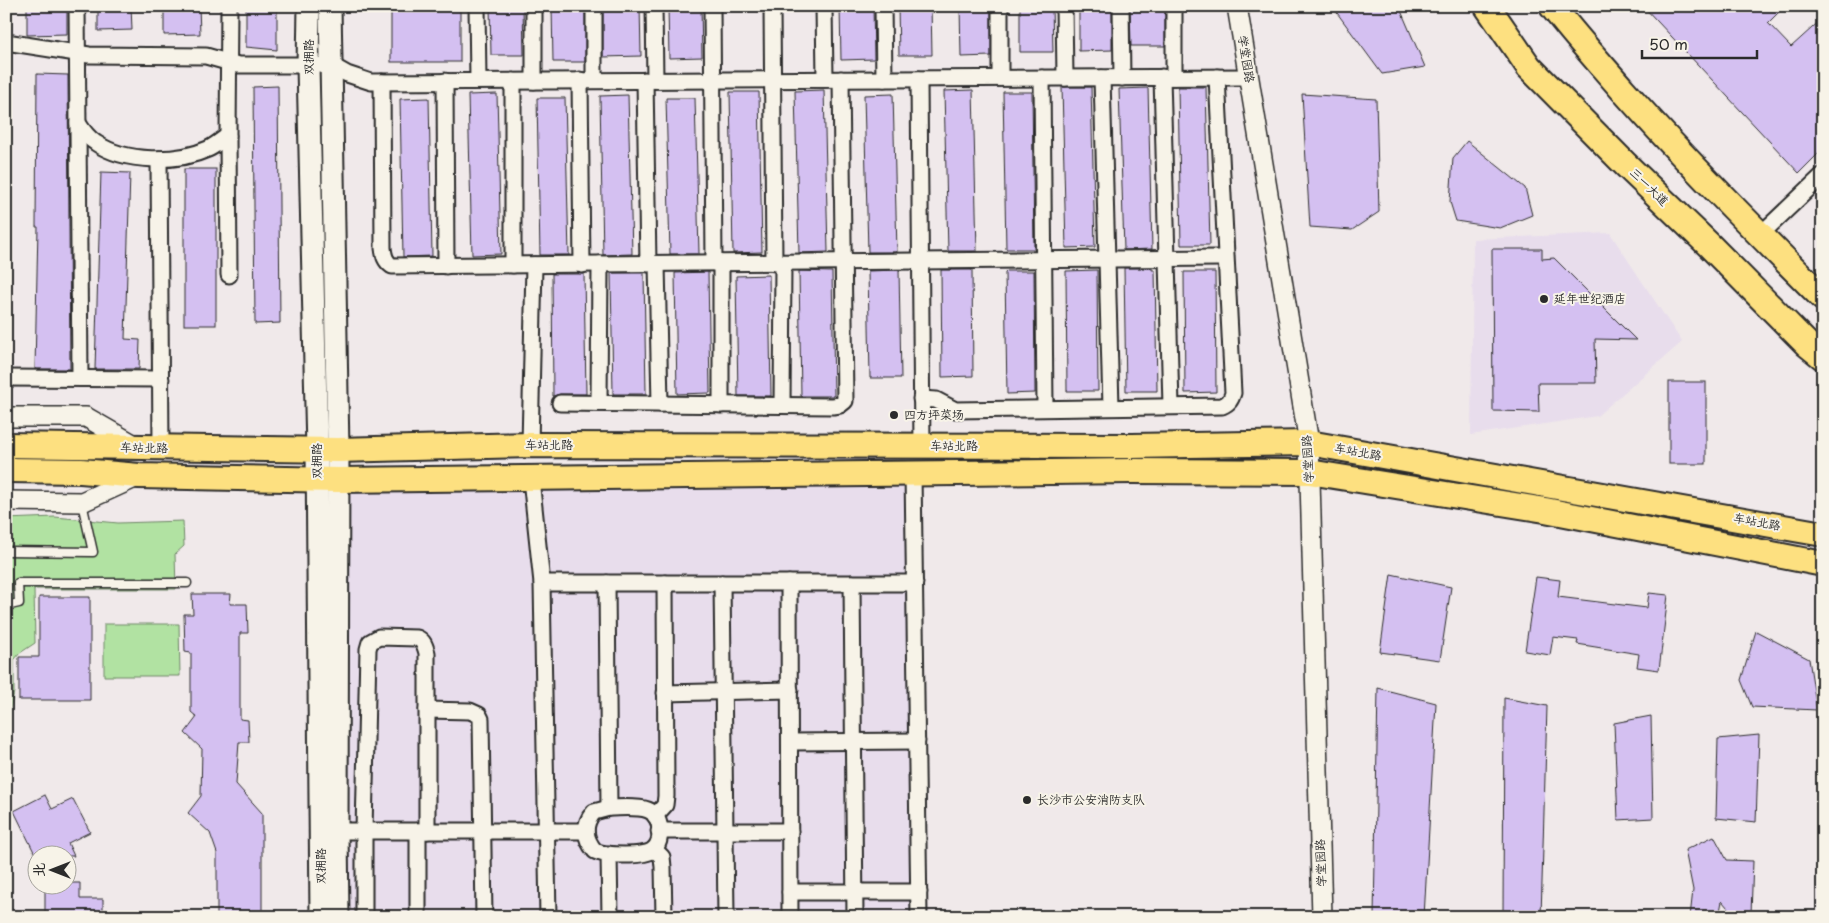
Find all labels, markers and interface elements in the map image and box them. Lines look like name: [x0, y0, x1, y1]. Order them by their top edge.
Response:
scale bar: [1642, 28, 1756, 60]
text: 50 m: [1649, 32, 1688, 55]
street label: 学堂园路: [1234, 34, 1260, 84]
street label: 双拥路: [299, 39, 317, 75]
street label: 三一大道: [1626, 163, 1673, 209]
place label: 延年世纪酒店: [1554, 289, 1626, 307]
marker: 延年世纪酒店: [1538, 293, 1550, 305]
place label: 四方坪菜场: [904, 405, 964, 423]
marker: 四方坪菜场: [888, 409, 900, 421]
street label: 车站北路: [525, 435, 573, 453]
street label: 学堂园路: [1297, 435, 1317, 483]
street label: 车站北路: [930, 436, 978, 454]
street label: 车站北路: [120, 438, 168, 456]
street label: 车站北路: [1333, 438, 1383, 464]
street label: 双拥路: [307, 443, 325, 479]
street label: 车站北路: [1732, 508, 1782, 534]
place label: 长沙市公安消防支队: [1037, 790, 1145, 808]
marker: 长沙市公安消防支队: [1021, 794, 1033, 806]
street label: 学堂园路: [1310, 839, 1330, 887]
north arrow: [28, 846, 78, 896]
street label: 双拥路: [311, 848, 329, 884]
text: 北: [28, 863, 49, 877]

